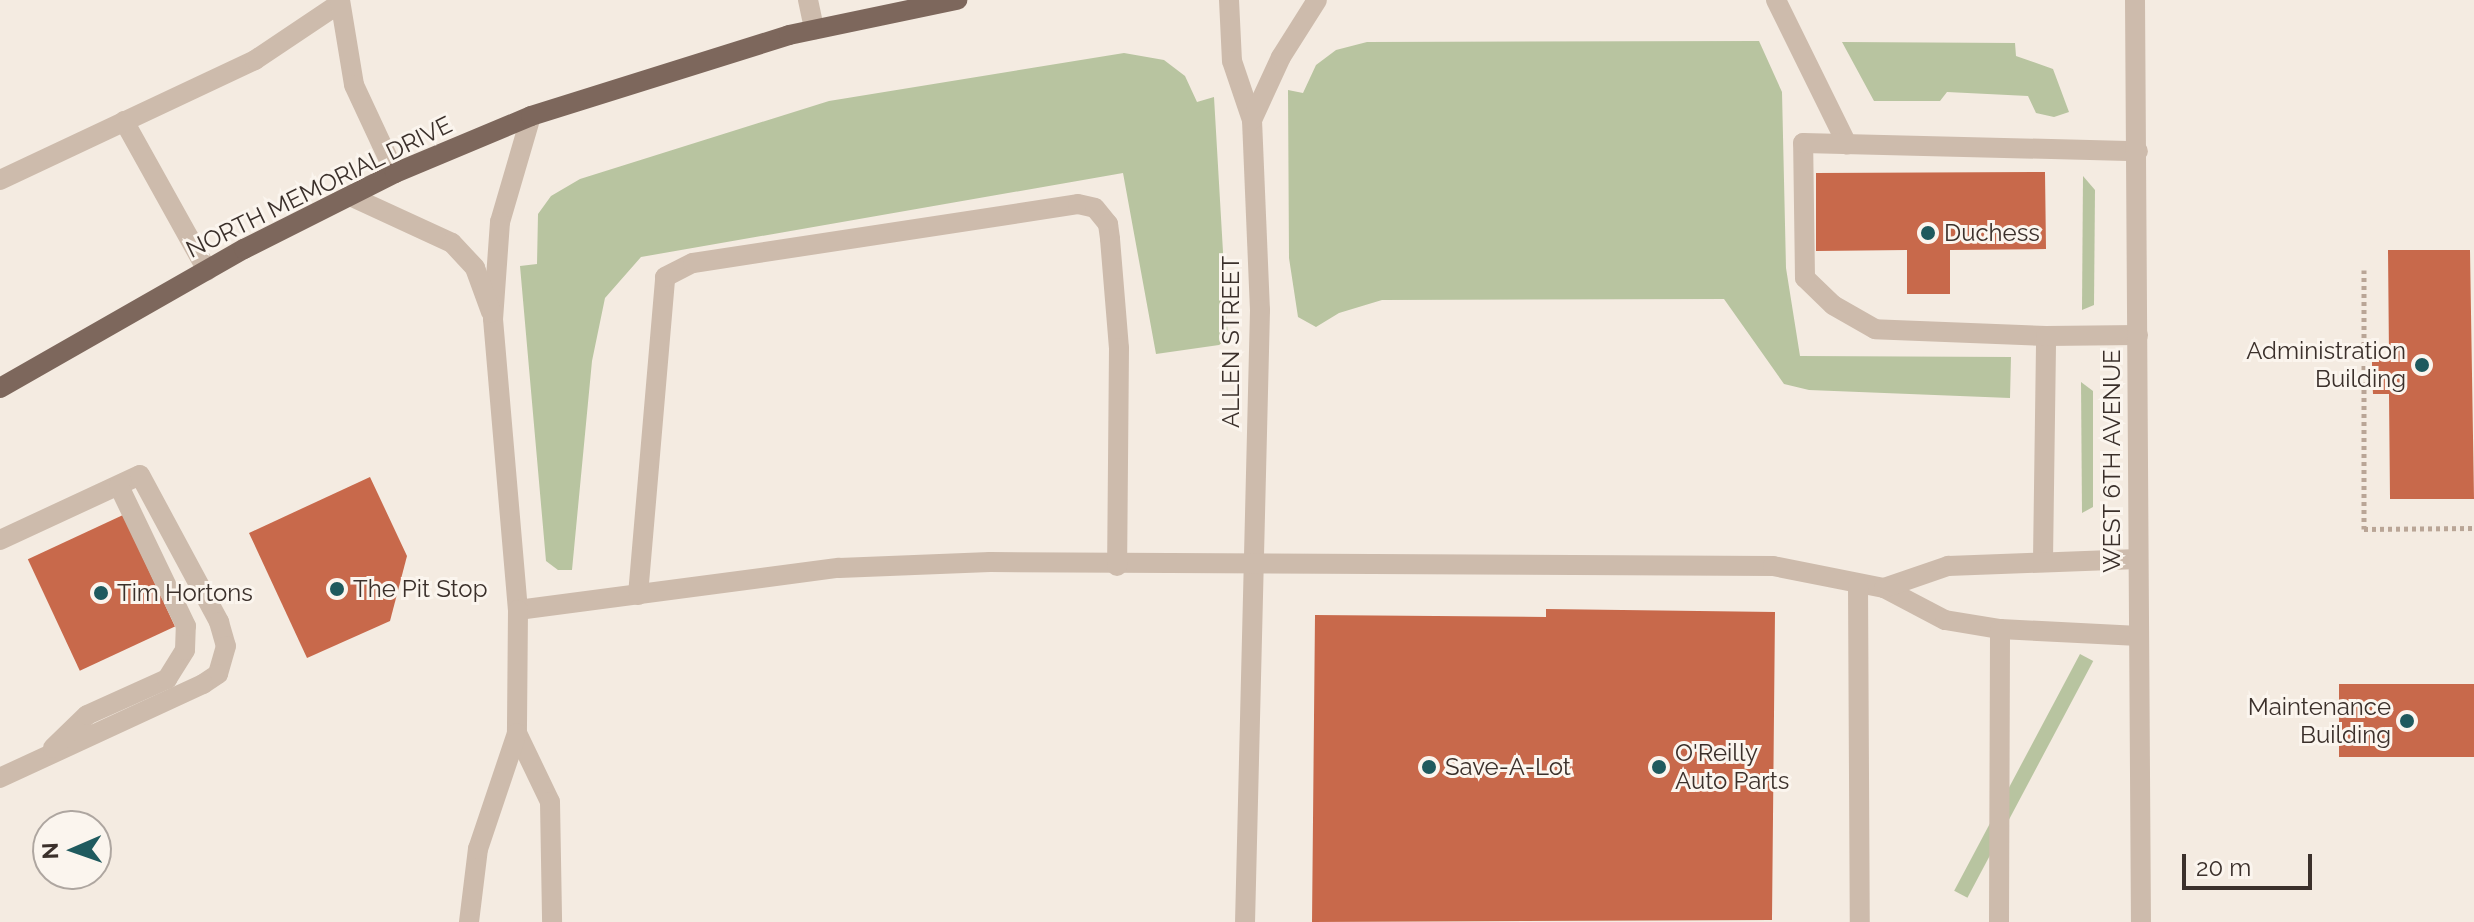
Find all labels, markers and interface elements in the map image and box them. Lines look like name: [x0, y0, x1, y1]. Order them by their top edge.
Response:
street label: NORTH MEMORIAL DRIVE: [181, 110, 457, 264]
place label: Duchess: [1944, 219, 2040, 247]
marker: Duchess: [1919, 224, 1937, 242]
street label: ALLEN STREET: [1217, 256, 1245, 428]
place label: Administration Building: [2246, 337, 2406, 393]
street label: WEST 6TH AVENUE: [2098, 349, 2126, 573]
marker: Administration Building: [2413, 356, 2431, 374]
place label: The Pit Stop: [353, 575, 487, 603]
place label: Tim Hortons: [117, 579, 253, 607]
marker: The Pit Stop: [328, 580, 346, 598]
marker: Tim Hortons: [92, 584, 110, 602]
place label: Maintenance Building: [2248, 693, 2391, 749]
marker: Maintenance Building: [2398, 712, 2416, 730]
place label: O'Reilly Auto Parts: [1675, 739, 1789, 795]
place label: Save-A-Lot: [1445, 753, 1571, 781]
marker: Save-A-Lot: [1420, 758, 1438, 776]
marker: O'Reilly Auto Parts: [1650, 758, 1668, 776]
north arrow: [32, 810, 112, 890]
scale bar: [2186, 838, 2316, 888]
text: N: [37, 842, 63, 860]
text: 20 m: [2196, 853, 2251, 882]

